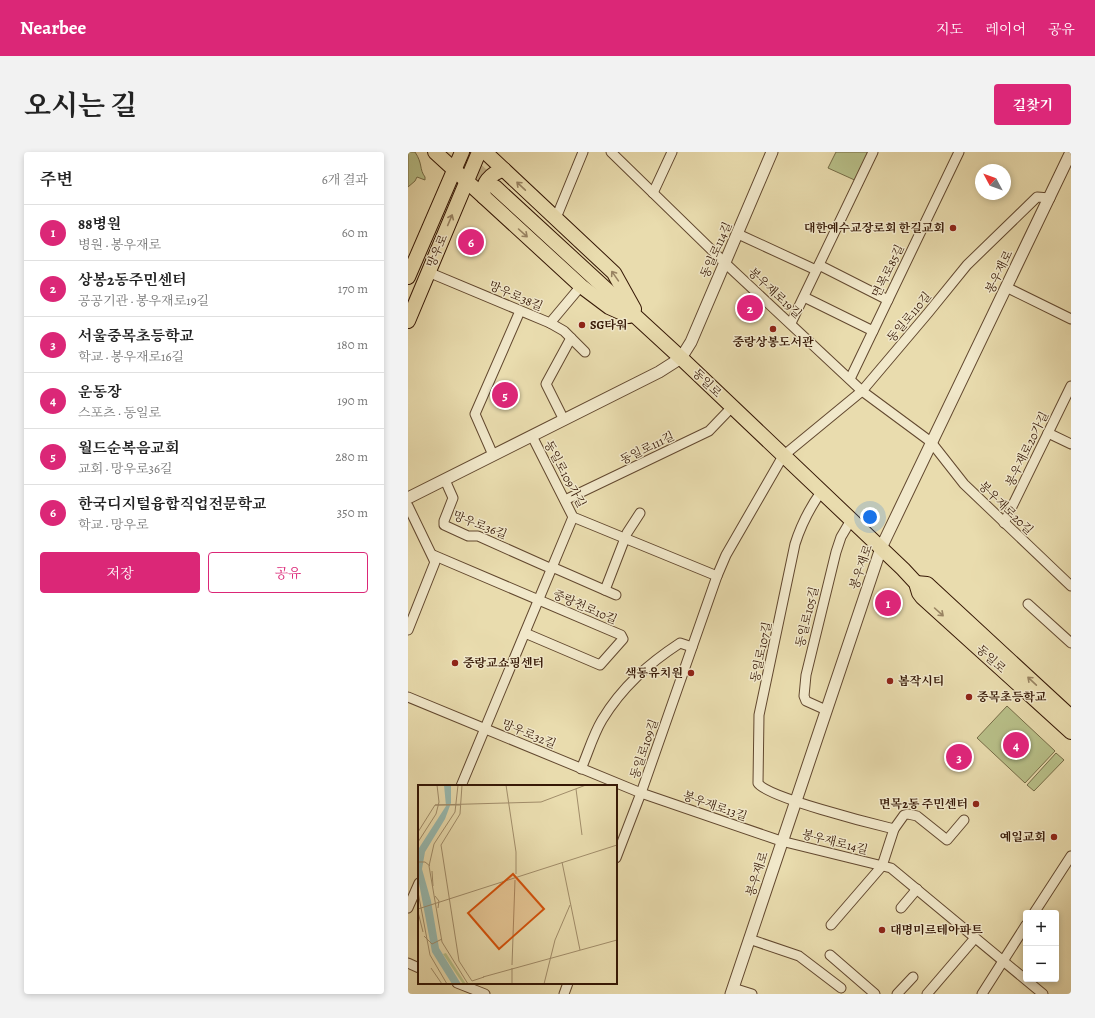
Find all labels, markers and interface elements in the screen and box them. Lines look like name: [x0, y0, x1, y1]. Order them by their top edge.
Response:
text: Nearbee: [20, 15, 86, 41]
text: 지도: [936, 20, 963, 39]
text: 레이어: [985, 20, 1026, 39]
text: 공유: [1048, 20, 1075, 39]
button: 길찾기: [994, 84, 1071, 125]
text: 오시는 길: [24, 87, 137, 125]
north arrow: [975, 164, 1011, 200]
text: 주변: [40, 168, 73, 191]
text: 6개 결과: [322, 171, 368, 188]
one-way arrow: [516, 182, 526, 191]
text: 88병원: [78, 214, 121, 234]
one-way arrow: [447, 215, 454, 227]
street label: 동일로114길: [696, 219, 736, 281]
place label: 대한예수교장로회 한길교회: [804, 220, 945, 236]
marker: 대한예수교장로회 한길교회: [948, 223, 958, 233]
text: 1: [51, 224, 55, 241]
text: 60 m: [342, 224, 368, 241]
pin: 6: [458, 227, 484, 257]
one-way arrow: [518, 228, 528, 238]
street label: 망우로: [423, 231, 451, 270]
text: 병원 · 봉우재로: [78, 236, 161, 253]
street label: 면목로85길: [868, 242, 908, 300]
street label: 봉우재로: [982, 247, 1017, 296]
street label: 봉우재로19길: [745, 264, 805, 322]
text: 상봉2동주민센터: [78, 270, 187, 290]
one-way arrow: [611, 271, 619, 282]
street label: 망우로38길: [487, 277, 545, 315]
text: 2: [50, 280, 56, 297]
text: 170 m: [338, 280, 368, 297]
street label: 동일로110길: [883, 288, 935, 346]
text: 공공기관 · 봉우재로19길: [78, 292, 209, 309]
pin: 2: [737, 293, 763, 323]
place label: SG타워: [590, 317, 628, 333]
marker: SG타워: [577, 320, 587, 330]
marker: 중랑상봉도서관: [768, 324, 778, 334]
text: 서울중목초등학교: [78, 326, 194, 346]
place label: 중랑상봉도서관: [732, 334, 814, 350]
text: 3: [50, 336, 56, 353]
text: 180 m: [337, 336, 368, 353]
text: 학교 · 봉우재로16길: [78, 348, 184, 365]
street label: 동일로: [689, 365, 725, 401]
pin: 5: [492, 380, 518, 410]
text: 운동장: [78, 382, 121, 402]
text: 4: [50, 392, 56, 409]
text: 190 m: [337, 392, 368, 409]
text: 스포츠 · 동일로: [78, 404, 161, 421]
street label: 봉우재로20가길: [1002, 409, 1052, 489]
street label: 동일로111길: [617, 428, 677, 468]
text: 월드순복음교회: [78, 438, 179, 458]
street label: 동일로109가길: [541, 438, 589, 510]
text: 5: [50, 448, 56, 465]
text: 280 m: [335, 448, 368, 465]
text: 교회 · 망우로36길: [78, 460, 172, 477]
street label: 봉우재로20길: [975, 478, 1037, 538]
text: 한국디지털융합직업전문학교: [78, 494, 266, 514]
text: 6: [50, 504, 56, 521]
text: 350 m: [337, 504, 368, 521]
street label: 망우로36길: [451, 507, 509, 543]
your location: [860, 507, 880, 527]
text: 학교 · 망우로: [78, 516, 149, 533]
street label: 봉우재로: [846, 542, 876, 592]
button: 저장: [40, 552, 200, 593]
button: 공유: [208, 552, 368, 593]
street label: 동일로105길: [792, 585, 822, 649]
street label: 중랑천로10길: [550, 586, 620, 628]
pin: 1: [875, 588, 901, 618]
one-way arrow: [934, 608, 945, 617]
street label: 동일로107길: [747, 620, 775, 684]
street label: 동일로: [973, 641, 1010, 677]
place label: 중랑교쇼핑센터: [463, 655, 544, 671]
marker: 중랑교쇼핑센터: [450, 658, 460, 668]
place label: 색동유치원: [625, 665, 683, 681]
marker: 색동유치원: [686, 668, 696, 678]
place label: 봄작시티: [898, 673, 944, 689]
marker: 봄작시티: [885, 676, 895, 686]
one-way arrow: [1027, 677, 1037, 686]
place label: 중목초등학교: [977, 689, 1047, 705]
marker: 중목초등학교: [964, 692, 974, 702]
street label: 망우로32길: [500, 716, 558, 752]
street label: 동일로109길: [626, 717, 662, 781]
pin: 4: [1003, 730, 1029, 760]
pin: 3: [946, 742, 972, 772]
inset map: [418, 785, 617, 984]
street label: 봉우재로13길: [681, 788, 749, 824]
place label: 면목2동 주민센터: [879, 796, 968, 812]
marker: 면목2동 주민센터: [971, 799, 981, 809]
street label: 봉우재로14길: [800, 826, 870, 858]
place label: 예일교회: [1000, 829, 1046, 845]
marker: 예일교회: [1049, 832, 1059, 842]
street label: 봉우재로: [742, 849, 772, 899]
map controls: [1023, 910, 1059, 982]
button: +: [1023, 910, 1059, 946]
place label: 대명미르테아파트: [890, 922, 983, 938]
marker: 대명미르테아파트: [877, 925, 887, 935]
button: −: [1023, 946, 1059, 982]

